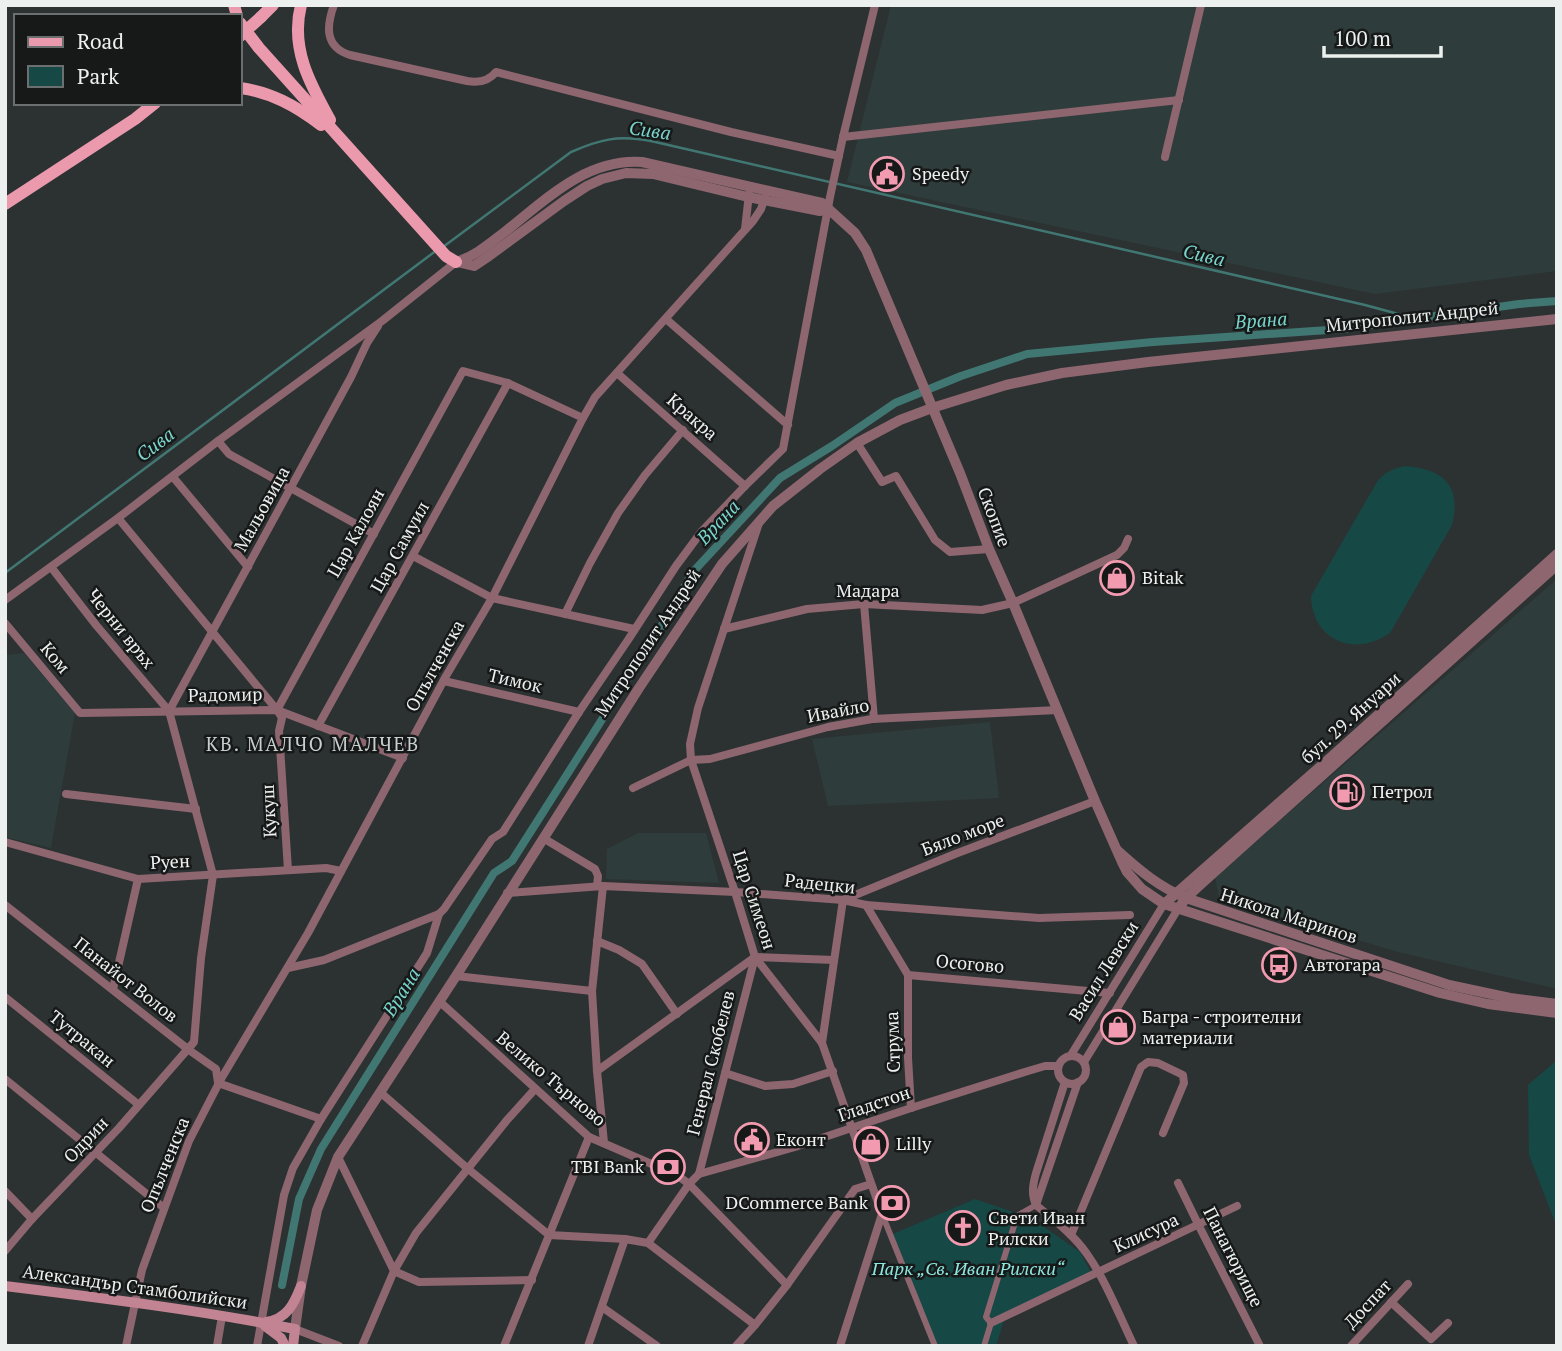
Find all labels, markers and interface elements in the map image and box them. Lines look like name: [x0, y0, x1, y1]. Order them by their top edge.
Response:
legend: [14, 14, 242, 105]
scale bar: [1324, 14, 1441, 58]
text: 100 m: [1334, 24, 1391, 52]
text: Road: [77, 27, 124, 55]
text: Park: [77, 62, 119, 90]
water label: Сива: [628, 114, 672, 145]
public building icon: Speedy: [868, 155, 906, 193]
place label: Speedy: [912, 161, 970, 185]
water label: Сива: [1181, 238, 1227, 271]
street label: Митрополит Андрей: [1324, 295, 1499, 337]
water label: Врана: [1233, 305, 1288, 334]
street label: Кракра: [662, 388, 723, 445]
water label: Сива: [130, 421, 179, 466]
street label: Мальовица: [228, 462, 294, 555]
street label: Скопие: [973, 483, 1017, 550]
street label: Цар Калоян: [321, 484, 389, 581]
water label: Врана: [690, 494, 745, 550]
street label: Цар Самуил: [364, 497, 434, 596]
shop icon: Bitak: [1098, 559, 1136, 597]
street label: Митрополит Андрей: [589, 564, 706, 721]
place label: Bitak: [1142, 565, 1184, 589]
street label: Мадара: [836, 578, 900, 602]
street label: Черни връх: [82, 584, 162, 674]
street label: Опълченска: [399, 615, 469, 716]
street label: Ком: [36, 637, 76, 678]
street label: Тимок: [486, 662, 545, 698]
street label: бул. 29. Януари: [1295, 666, 1405, 768]
street label: Радомир: [188, 681, 262, 707]
street label: Ивайло: [805, 692, 871, 728]
district label: КВ. МАЛЧО МАЛЧЕВ: [206, 731, 420, 756]
fuel station icon: Петрол: [1328, 773, 1366, 811]
place label: Петрол: [1372, 779, 1433, 803]
street label: Кукуш: [255, 784, 281, 838]
street label: Бяло море: [918, 807, 1007, 861]
street label: Цар Симеон: [728, 847, 782, 952]
street label: Руен: [149, 848, 190, 874]
street label: Радецки: [784, 867, 857, 899]
street label: Никола Маринов: [1218, 882, 1361, 949]
street label: Васил Левски: [1063, 916, 1143, 1025]
street label: Панайот Волов: [70, 931, 183, 1027]
bus stop icon: Автогара: [1260, 946, 1298, 984]
street label: Осогово: [935, 948, 1005, 978]
place label: Автогара: [1304, 952, 1381, 976]
water label: Врана: [376, 963, 425, 1022]
street label: Генерал Скобелев: [680, 988, 740, 1138]
street label: Тутракан: [45, 1004, 121, 1072]
place label: Багра - строителни материали: [1142, 1004, 1302, 1049]
shop icon: Багра - строителни материали: [1099, 1008, 1137, 1046]
street label: Струма: [879, 1011, 905, 1073]
street label: Велико Търново: [492, 1025, 612, 1131]
street label: Гладстон: [834, 1079, 913, 1127]
street label: Одрин: [58, 1111, 113, 1168]
street label: Опълченска: [134, 1113, 194, 1216]
public building icon: Еконт: [733, 1121, 771, 1159]
shop icon: Lilly: [852, 1125, 890, 1163]
place label: Еконт: [776, 1127, 826, 1151]
place label: Lilly: [896, 1131, 932, 1155]
bank icon: TBI Bank: [649, 1148, 687, 1186]
place label: TBI Bank: [571, 1154, 645, 1178]
bank icon: DCommerce Bank: [873, 1184, 911, 1222]
place label: DCommerce Bank: [725, 1190, 869, 1214]
street label: Панагюрище: [1198, 1202, 1269, 1311]
place label: Свети Иван Рилски: [988, 1205, 1085, 1250]
street label: Клисура: [1109, 1207, 1182, 1258]
church icon: Свети Иван Рилски: [944, 1209, 982, 1247]
park label: Парк „Св. Иван Рилски“: [871, 1256, 1066, 1280]
street label: Александър Стамболийски: [21, 1258, 249, 1314]
street label: Доспат: [1338, 1273, 1396, 1333]

